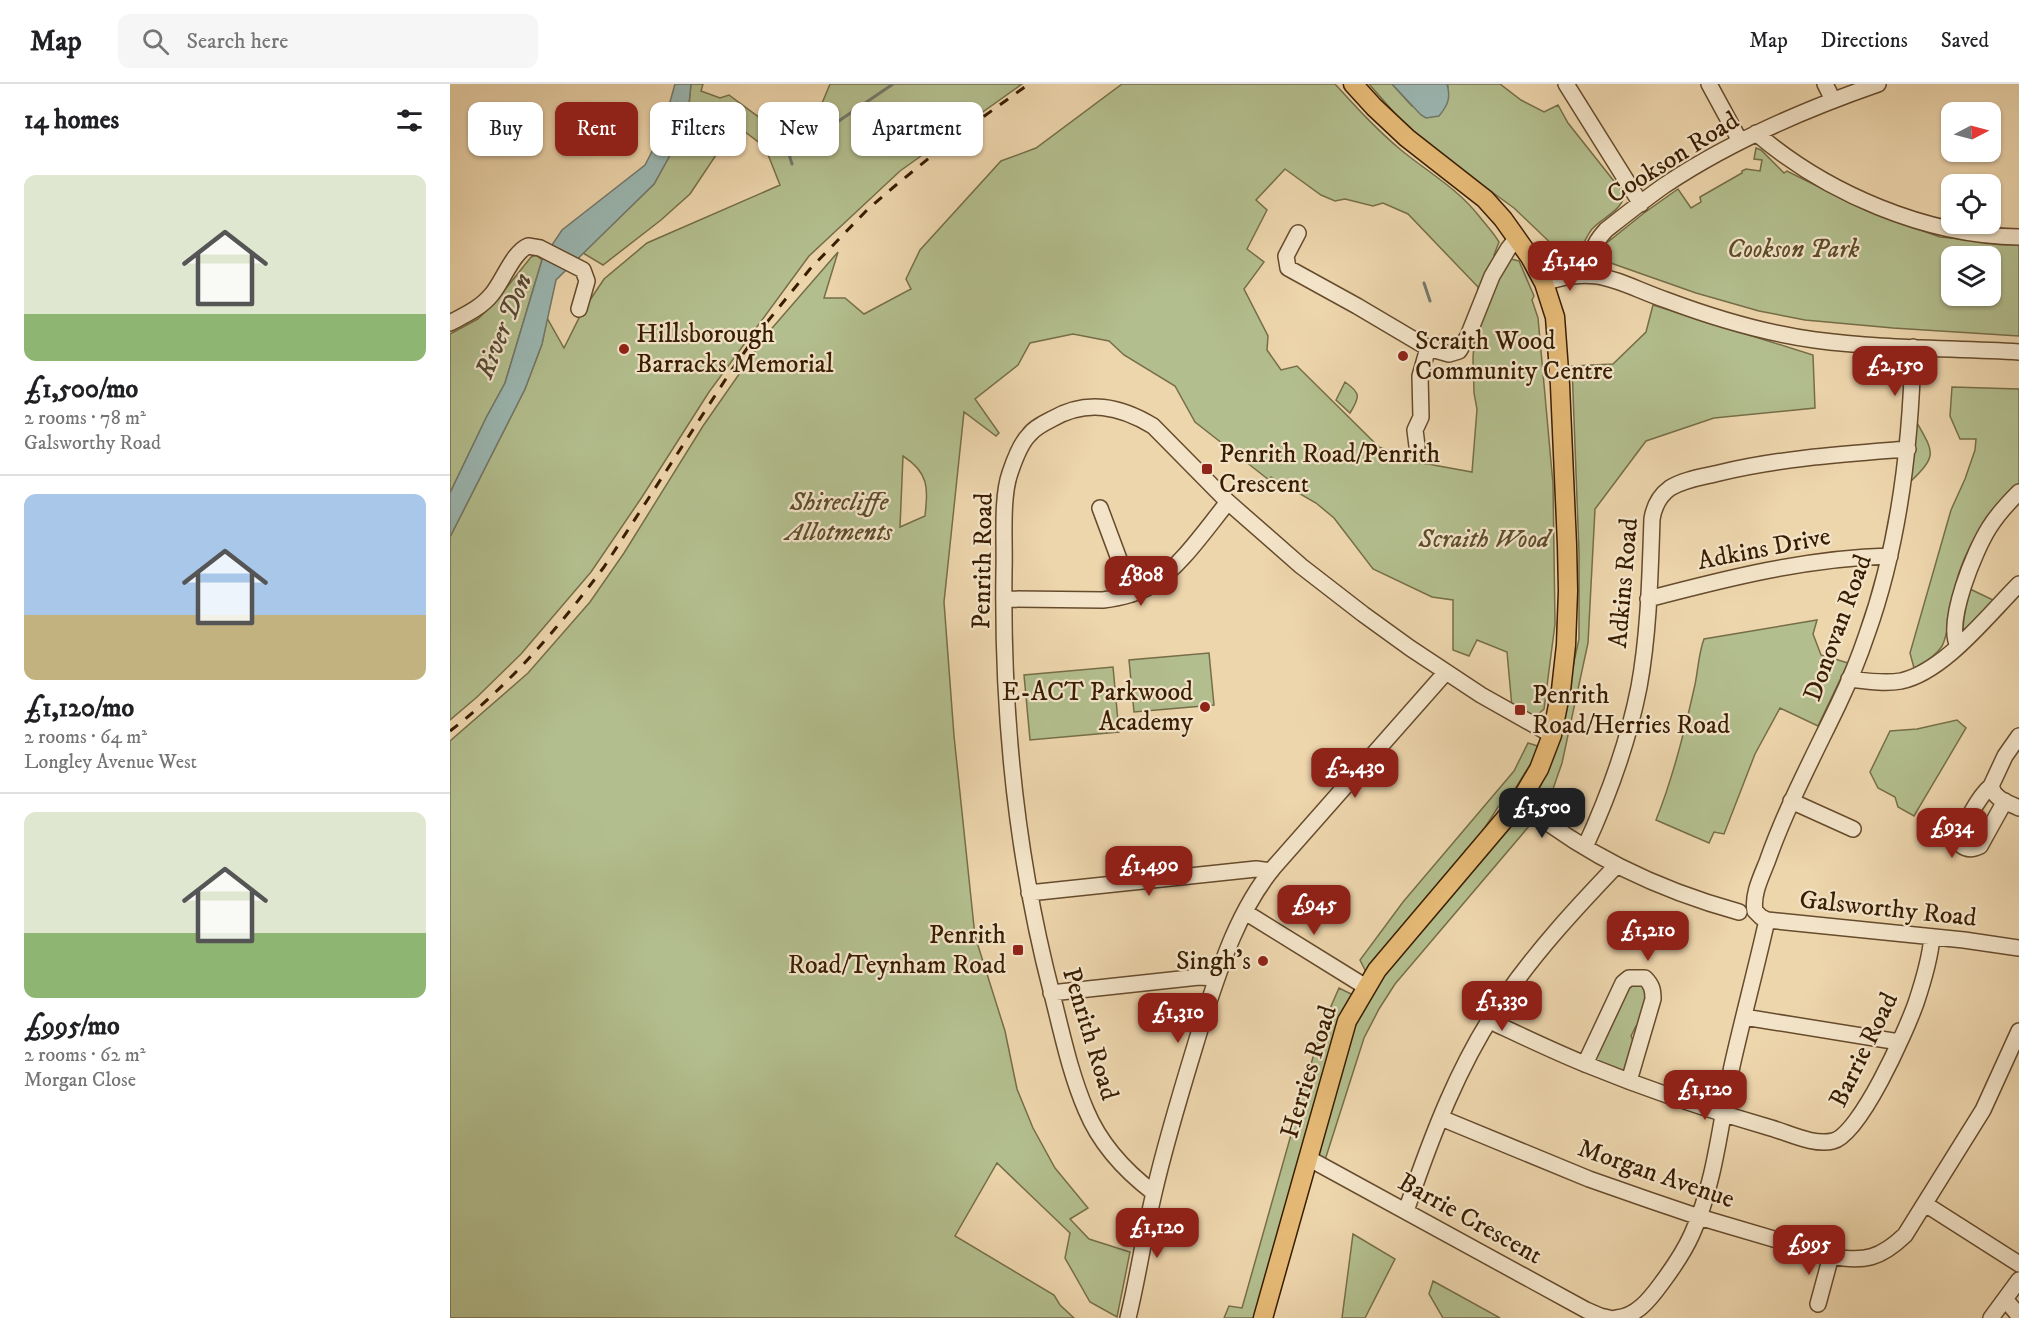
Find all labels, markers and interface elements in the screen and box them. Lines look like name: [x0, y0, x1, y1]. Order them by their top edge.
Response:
search box: [118, 14, 538, 68]
text: Map: [30, 24, 82, 59]
icon: search: [139, 25, 172, 58]
text: Search here: [187, 28, 288, 55]
text: Map: [1749, 28, 1788, 54]
text: Directions: [1821, 28, 1908, 54]
text: Saved: [1941, 28, 1989, 54]
chip: Buy: [468, 102, 543, 156]
chip: Rent: [555, 102, 638, 156]
chip: Filters: [650, 102, 746, 156]
chip: New: [758, 102, 839, 156]
chip: Apartment: [851, 102, 983, 156]
north arrow: [1941, 102, 2001, 162]
map controls: [1941, 102, 2001, 306]
text: 14 homes: [24, 104, 119, 137]
icon: filters: [393, 104, 426, 137]
street label: Cookson Road: [1601, 104, 1745, 212]
button: locate: [1941, 174, 2001, 234]
icon: home: [171, 214, 279, 322]
park label: Cookson Park: [1727, 233, 1859, 266]
pin: £1,140: [1521, 241, 1619, 292]
button: layers: [1941, 246, 2001, 306]
text: £1,140: [1542, 248, 1598, 273]
water label: River Don: [467, 268, 541, 385]
place label: Hillsborough Barracks Memorial: [636, 318, 834, 381]
place label: Scraith Wood Community Centre: [1415, 325, 1613, 388]
marker: Hillsborough Barracks Memorial: [617, 342, 631, 356]
pin: £2,150: [1846, 346, 1944, 397]
marker: Scraith Wood Community Centre: [1396, 349, 1410, 363]
text: £2,150: [1866, 353, 1924, 378]
text: £1,500/mo: [24, 373, 138, 406]
text: 2 rooms · 78 m²: [24, 406, 146, 431]
text: Galsworthy Road: [24, 431, 161, 456]
place label: Penrith Road/Penrith Crescent: [1219, 438, 1441, 501]
marker: Penrith Road/Penrith Crescent: [1200, 462, 1214, 476]
park label: Shirecliffe Allotments: [783, 486, 893, 549]
street label: Penrith Road: [965, 492, 1001, 630]
street label: Adkins Road: [1602, 516, 1646, 650]
street label: Adkins Drive: [1695, 520, 1833, 578]
park label: Scraith Wood: [1418, 523, 1553, 556]
icon: home: [171, 533, 279, 641]
street label: Donovan Road: [1796, 550, 1880, 706]
pin: £808: [1105, 556, 1177, 607]
text: £808: [1119, 563, 1163, 588]
place label: E-ACT Parkwood Academy: [1002, 676, 1194, 739]
place label: Penrith Road/Herries Road: [1532, 679, 1730, 742]
text: £1,120/mo: [24, 692, 134, 725]
marker: E-ACT Parkwood Academy: [1198, 700, 1212, 714]
marker: Penrith Road/Herries Road: [1513, 703, 1527, 717]
text: 2 rooms · 64 m²: [24, 725, 147, 750]
pin: £2,430: [1306, 748, 1404, 799]
text: Longley Avenue West: [24, 750, 197, 775]
text: £2,430: [1325, 755, 1385, 780]
pin: £1,500: [1493, 788, 1591, 839]
text: £1,500: [1513, 795, 1571, 820]
pin: £934: [1916, 808, 1988, 859]
text: £934: [1931, 815, 1973, 840]
pin: £1,490: [1100, 846, 1198, 897]
icon: home: [171, 851, 279, 959]
text: £1,490: [1119, 853, 1179, 878]
street label: Galsworthy Road: [1798, 883, 1978, 935]
pin: £945: [1278, 885, 1350, 936]
text: £945: [1291, 892, 1337, 917]
pin: £1,210: [1599, 911, 1697, 962]
text: £1,210: [1621, 918, 1675, 943]
place label: Penrith Road/Teynham Road: [788, 919, 1006, 982]
marker: Penrith Road/Teynham Road: [1011, 943, 1025, 957]
place label: Singh's: [1176, 945, 1251, 978]
marker: Singh's: [1256, 954, 1270, 968]
street label: Penrith Road: [1054, 964, 1126, 1104]
pin: £1,330: [1453, 981, 1551, 1032]
street label: Barrie Road: [1822, 987, 1906, 1113]
text: £1,330: [1476, 988, 1528, 1013]
pin: £1,310: [1129, 993, 1227, 1044]
text: £1,310: [1152, 1000, 1204, 1025]
street label: Herries Road: [1273, 1002, 1345, 1142]
text: £995/mo: [24, 1010, 120, 1043]
text: 2 rooms · 62 m²: [24, 1043, 146, 1068]
text: Morgan Close: [24, 1068, 136, 1093]
pin: £1,120: [1656, 1070, 1754, 1121]
text: £1,120: [1678, 1077, 1732, 1102]
street label: Morgan Avenue: [1573, 1132, 1739, 1216]
street label: Barrie Crescent: [1392, 1166, 1548, 1272]
pin: £1,120: [1108, 1208, 1206, 1259]
text: £1,120: [1130, 1215, 1184, 1240]
pin: £995: [1773, 1225, 1845, 1276]
text: £995: [1787, 1232, 1831, 1257]

